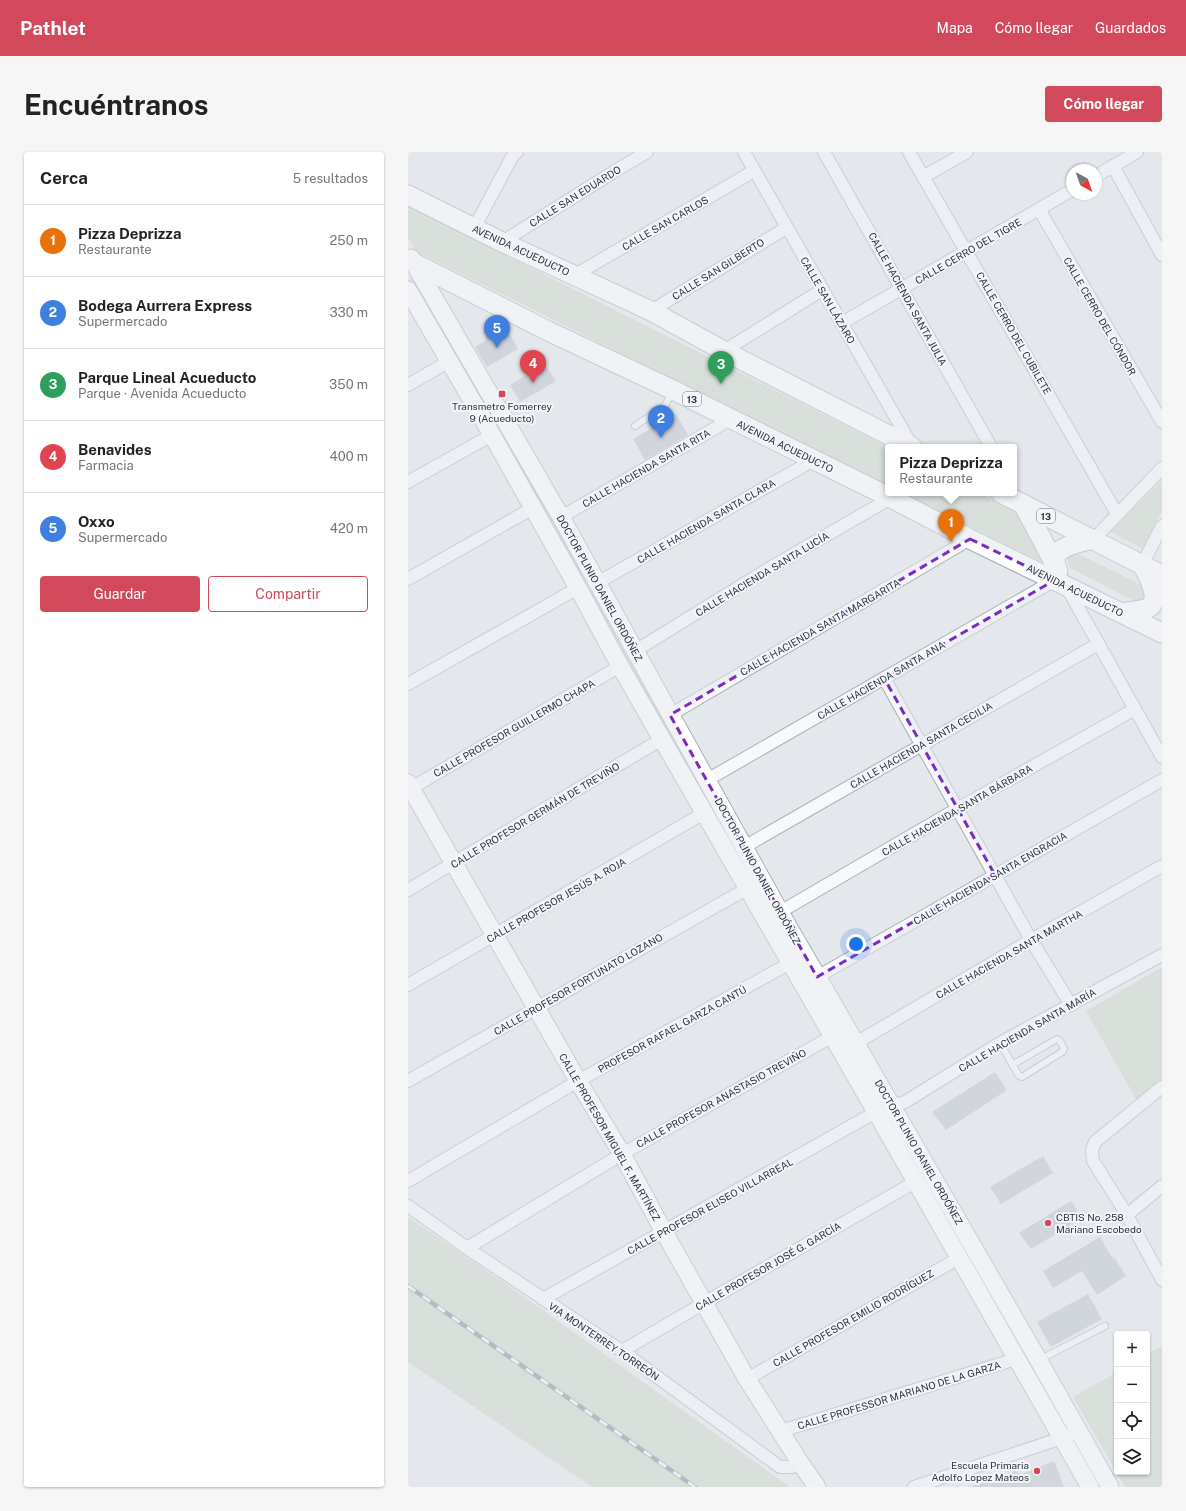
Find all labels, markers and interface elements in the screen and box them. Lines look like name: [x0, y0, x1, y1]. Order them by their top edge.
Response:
text: Pathlet: [20, 17, 86, 39]
text: Mapa: [937, 20, 973, 36]
text: Cómo llegar: [995, 20, 1073, 36]
text: Guardados: [1095, 20, 1166, 36]
button: Cómo llegar: [1045, 86, 1162, 122]
text: Encuéntranos: [24, 88, 209, 121]
street label: CALLE SAN EDUARDO: [527, 163, 623, 229]
north arrow: [1066, 164, 1102, 200]
text: Cerca: [40, 168, 88, 188]
text: 5 resultados: [293, 171, 368, 186]
street label: CALLE SAN CARLOS: [620, 193, 711, 253]
street label: CALLE CERRO DEL TIGRE: [913, 216, 1023, 286]
street label: AVENIDA ACUEDUCTO: [470, 222, 572, 278]
text: Pizza Deprizza: [78, 225, 181, 242]
street label: CALLE HACIENDA SANTA JULIA: [866, 230, 950, 368]
text: 1: [50, 233, 56, 248]
text: 250 m: [330, 233, 368, 248]
street label: CALLE SAN GILBERTO: [670, 236, 766, 302]
text: Restaurante: [78, 242, 152, 257]
street label: CALLE SAN LÁZARO: [798, 254, 858, 346]
street label: CALLE CERRO DEL CÓNDOR: [1061, 255, 1139, 377]
street label: CALLE CERRO DEL CUBILETE: [974, 270, 1054, 396]
text: Bodega Aurrera Express: [78, 297, 252, 314]
text: 2: [49, 305, 57, 320]
text: 330 m: [329, 305, 368, 320]
text: Supermercado: [78, 314, 167, 329]
pin: 5: [484, 315, 510, 348]
pin: 4: [520, 350, 546, 383]
pin: 3: [708, 351, 734, 384]
text: Parque Lineal Acueducto: [78, 369, 256, 386]
text: 3: [49, 377, 57, 392]
text: 350 m: [329, 377, 368, 392]
text: Parque · Avenida Acueducto: [78, 386, 246, 401]
marker: Transmetro Fomerrey 9 (Acueducto): [497, 389, 507, 399]
road number: 13: [683, 392, 701, 406]
place label: Transmetro Fomerrey 9 (Acueducto): [452, 400, 553, 424]
pin: 2: [648, 405, 674, 438]
street label: AVENIDA ACUEDUCTO: [735, 417, 835, 475]
street label: CALLE HACIENDA SANTA RITA: [580, 426, 712, 510]
text: Benavides: [78, 441, 152, 458]
popup: [885, 444, 1017, 496]
text: 4: [49, 449, 57, 464]
text: 400 m: [330, 449, 368, 464]
text: Pizza Deprizza: [899, 454, 1003, 471]
text: Farmacia: [78, 458, 134, 473]
text: Restaurante: [899, 471, 973, 486]
street label: CALLE HACIENDA SANTA CLARA: [635, 476, 777, 566]
pin: 1: [938, 509, 964, 542]
road number: 13: [1037, 509, 1055, 523]
text: Oxxo: [78, 513, 115, 530]
street label: DOCTOR PLINIO DANIEL ORDÓÑEZ: [555, 513, 645, 663]
text: 5: [49, 521, 57, 536]
text: 420 m: [330, 521, 368, 536]
street label: CALLE HACIENDA SANTA LUCÍA: [693, 529, 831, 619]
text: Supermercado: [78, 530, 167, 545]
street label: AVENIDA ACUEDUCTO: [1025, 561, 1125, 619]
button: Guardar: [40, 576, 200, 612]
button: Compartir: [208, 576, 368, 612]
street label: CALLE HACIENDA SANTA MARGARITA: [738, 576, 902, 678]
street label: CALLE HACIENDA SANTA ANA: [815, 638, 947, 722]
street label: CALLE PROFESOR GUILLERMO CHAPA: [431, 677, 597, 779]
street label: CALLE HACIENDA SANTA CECILIA: [848, 699, 994, 791]
street label: CALLE PROFESOR GERMÁN DE TREVIÑO: [448, 760, 622, 870]
street label: CALLE HACIENDA SANTA BÁRBARA: [879, 762, 1035, 858]
street label: DOCTOR PLINIO DANIEL ORDÓÑEZ: [713, 796, 803, 946]
street label: CALLE HACIENDA SANTA ENGRACIA: [911, 829, 1069, 927]
street label: CALLE PROFESOR JESÚS A. ROJA: [484, 855, 628, 945]
street label: CALLE HACIENDA SANTA MARTHA: [934, 907, 1084, 1001]
street label: CALLE PROFESOR FORTUNATO LOZANO: [491, 931, 665, 1037]
your location: [846, 934, 866, 954]
street label: PROFESOR RAFAEL GARZA CANTÚ: [596, 983, 748, 1075]
street label: CALLE HACIENDA SANTA MARÍA: [956, 986, 1098, 1074]
street label: CALLE PROFESOR ANASTASIO TREVIÑO: [634, 1046, 808, 1150]
street label: CALLE PROFESOR MIGUEL F. MARTÍNEZ: [557, 1051, 663, 1223]
street label: DOCTOR PLINIO DANIEL ORDÓÑEZ: [872, 1077, 966, 1227]
street label: CALLE PROFESOR ELISEO VILLARREAL: [625, 1155, 795, 1257]
place label: CBTIS No. 258 Mariano Escobedo: [1056, 1211, 1142, 1235]
marker: CBTIS No. 258 Mariano Escobedo: [1043, 1218, 1053, 1228]
street label: CALLE PROFESOR JOSÉ G. GARCÍA: [693, 1219, 843, 1313]
street label: CALLE PROFESOR EMILIO RODRÍGUEZ: [771, 1267, 935, 1369]
street label: VIA MONTERREY TORREÓN: [546, 1299, 662, 1383]
map controls: [1114, 1331, 1150, 1475]
button: +: [1114, 1331, 1150, 1367]
street label: CALLE PROFESSOR MARIANO DE LA GARZA: [796, 1358, 1002, 1432]
button: −: [1114, 1367, 1150, 1403]
button: locate: [1114, 1403, 1150, 1439]
button: layers: [1114, 1439, 1150, 1475]
place label: Escuela Primaria Adolfo Lopez Mateos: [931, 1459, 1029, 1483]
marker: Escuela Primaria Adolfo Lopez Mateos: [1032, 1466, 1042, 1476]

